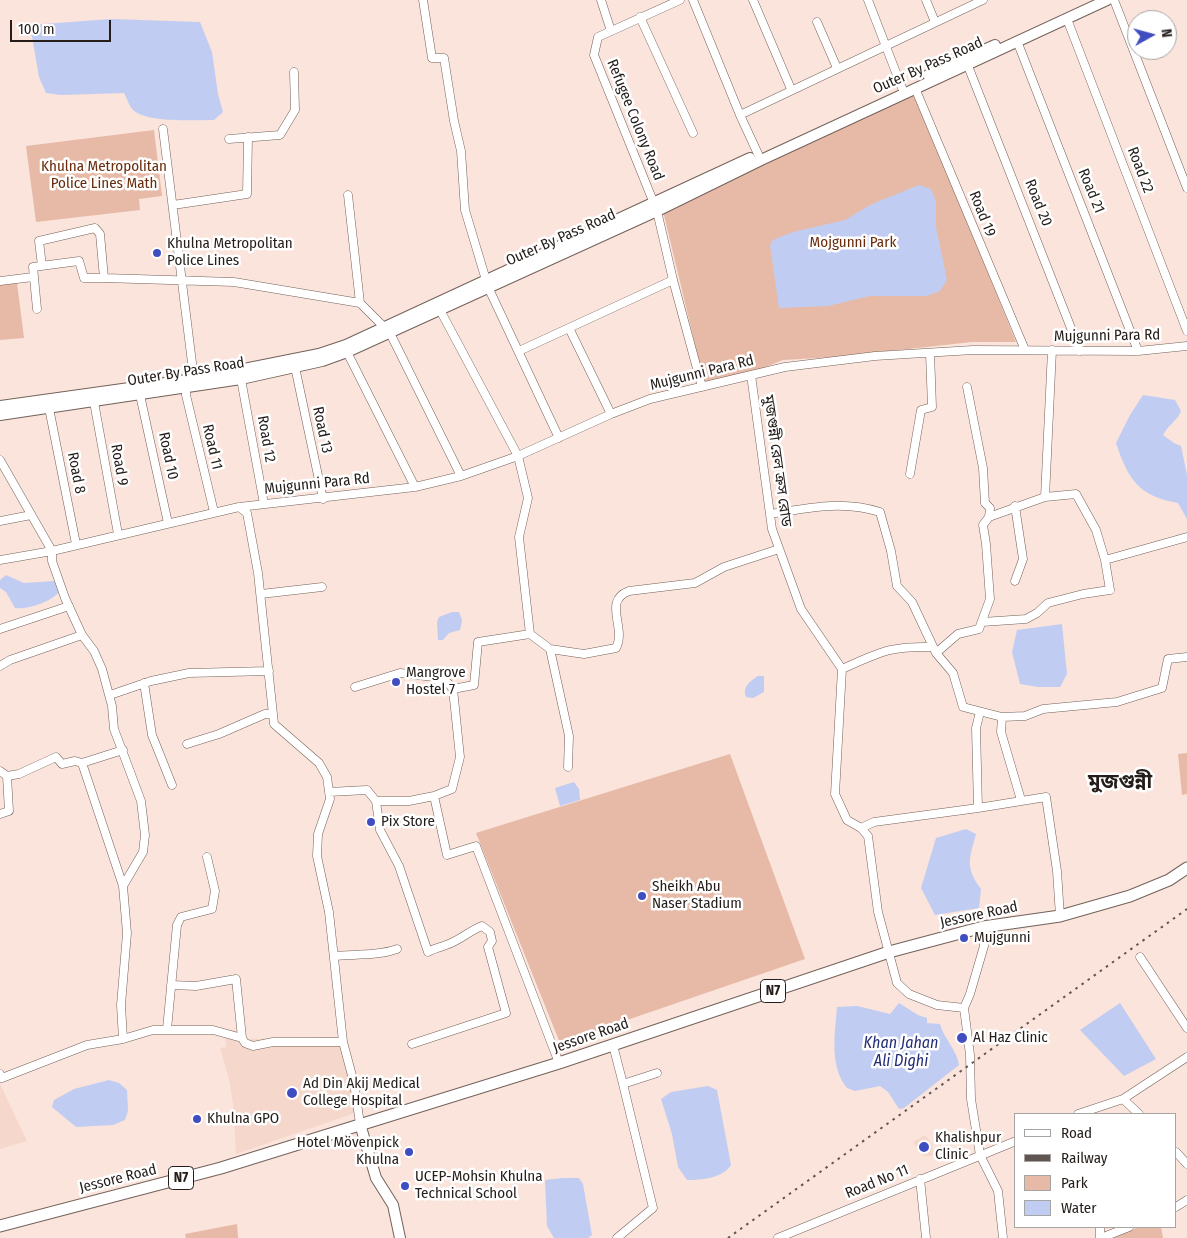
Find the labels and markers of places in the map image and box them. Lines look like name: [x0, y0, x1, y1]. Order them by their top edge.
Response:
place label: Khulna Metropolitan Police Lines: [167, 235, 293, 270]
marker: Khulna Metropolitan Police Lines: [151, 247, 163, 259]
place label: Mangrove Hostel 7: [406, 664, 466, 699]
marker: Mangrove Hostel 7: [390, 676, 402, 688]
place label: Pix Store: [381, 813, 435, 831]
marker: Pix Store: [365, 816, 377, 828]
place label: Sheikh Abu Naser Stadium: [652, 878, 742, 913]
marker: Sheikh Abu Naser Stadium: [636, 890, 648, 902]
place label: Mujgunni: [974, 929, 1031, 947]
marker: Mujgunni: [958, 932, 970, 944]
place label: Al Haz Clinic: [973, 1029, 1048, 1047]
marker: Al Haz Clinic: [955, 1031, 969, 1045]
place label: Ad Din Akij Medical College Hospital: [303, 1075, 420, 1110]
marker: Ad Din Akij Medical College Hospital: [285, 1086, 299, 1100]
place label: Khulna GPO: [207, 1110, 279, 1128]
marker: Khulna GPO: [191, 1113, 203, 1125]
place label: Khalishpur Clinic: [935, 1129, 1001, 1164]
place label: Hotel Mövenpick Khulna: [297, 1134, 399, 1169]
marker: Khalishpur Clinic: [917, 1140, 931, 1154]
marker: Hotel Mövenpick Khulna: [403, 1146, 415, 1158]
place label: UCEP-Mohsin Khulna Technical School: [415, 1168, 543, 1203]
marker: UCEP-Mohsin Khulna Technical School: [399, 1180, 411, 1192]

